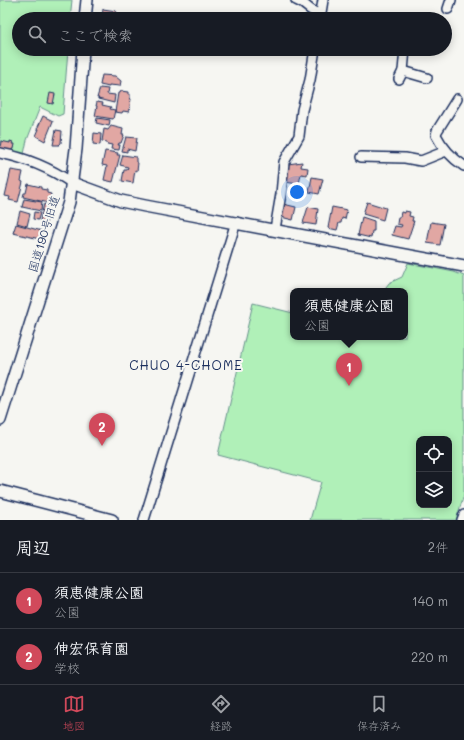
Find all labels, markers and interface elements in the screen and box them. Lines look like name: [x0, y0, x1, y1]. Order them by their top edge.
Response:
search box: [12, 12, 452, 56]
icon: search: [26, 23, 48, 45]
text: ここで検索: [58, 25, 133, 45]
your location: [287, 182, 307, 202]
street label: 国道190号旧道: [24, 193, 62, 274]
popup: [290, 288, 408, 340]
text: 須恵健康公園: [304, 295, 394, 315]
text: 公園: [304, 316, 330, 333]
pin: 1: [336, 353, 362, 386]
district label: CHUO 4-CHOME: [129, 356, 243, 373]
pin: 2: [89, 413, 115, 446]
map controls: [416, 436, 452, 508]
button: locate: [416, 436, 452, 472]
button: layers: [416, 472, 452, 508]
text: 周辺: [16, 536, 50, 558]
text: 2件: [428, 538, 448, 555]
text: 須恵健康公園: [54, 582, 144, 602]
text: 1: [26, 592, 32, 609]
text: 140 m: [412, 592, 448, 609]
text: 公園: [54, 603, 80, 620]
text: 伸宏保育園: [54, 638, 129, 658]
text: 2: [25, 648, 33, 665]
text: 220 m: [411, 648, 448, 665]
text: 学校: [54, 659, 80, 676]
tab: 地図: [63, 693, 85, 733]
tab: 経路: [210, 693, 232, 733]
tab: 保存済み: [357, 693, 401, 733]

